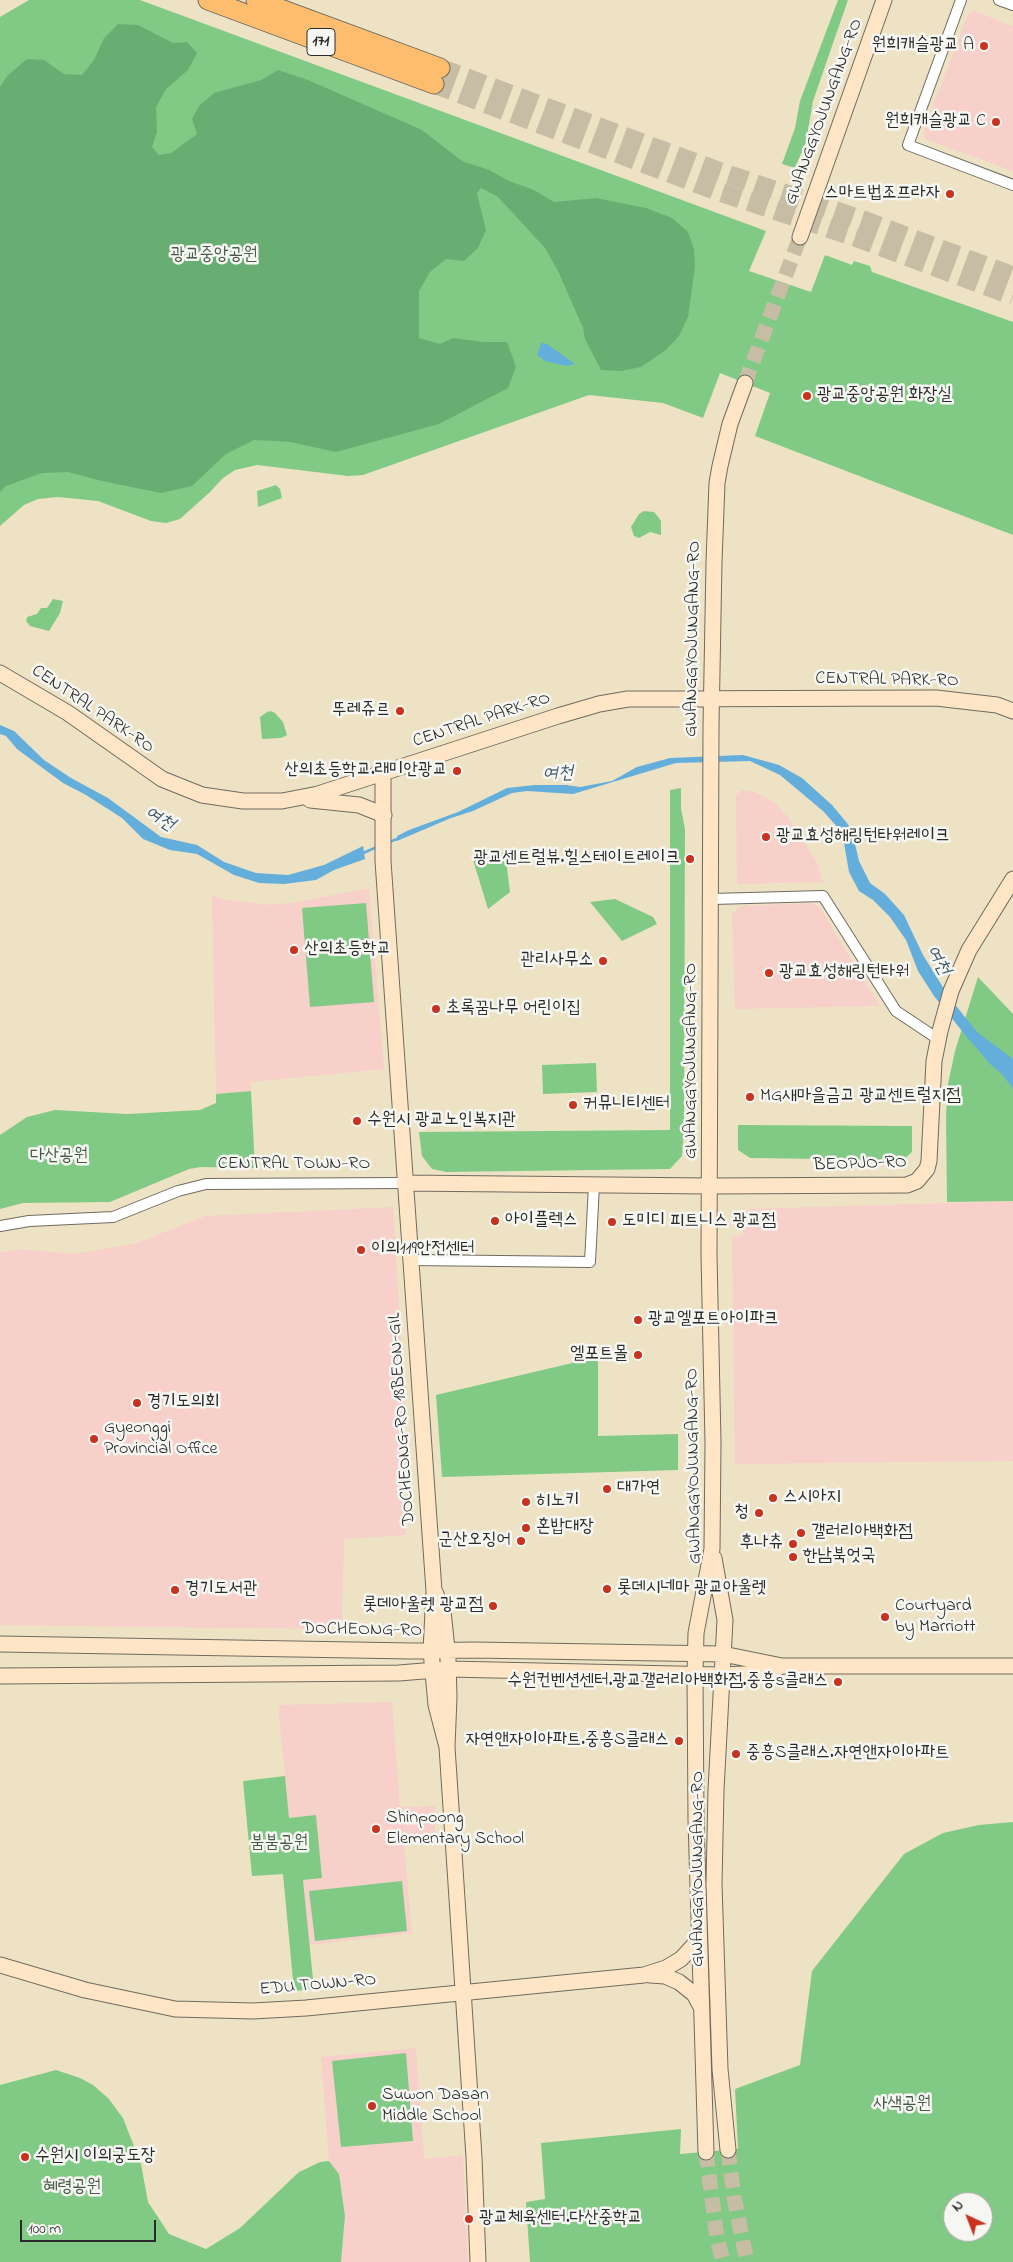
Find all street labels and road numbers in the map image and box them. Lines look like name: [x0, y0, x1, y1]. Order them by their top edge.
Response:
street label: GWANGGYOJUNGANG-RO: [781, 16, 869, 208]
road number: 171: [307, 28, 335, 56]
street label: GWANGGYOJUNGANG-RO: [681, 541, 707, 737]
street label: CENTRAL PARK-RO: [27, 661, 157, 759]
street label: CENTRAL PARK-RO: [815, 669, 959, 693]
street label: CENTRAL PARK-RO: [411, 689, 553, 753]
street label: GWANGGYOJUNGANG-RO: [681, 963, 703, 1159]
street label: BEOPJO-RO: [813, 1153, 907, 1177]
street label: CENTRAL TOWN-RO: [218, 1154, 370, 1176]
street label: DOCHEONG-RO 18BEON-GIL: [385, 1312, 421, 1526]
street label: GWANGGYOJUNGANG-RO: [682, 1368, 708, 1564]
street label: DOCHEONG-RO: [302, 1619, 422, 1643]
street label: GWANGGYOJUNGANG-RO: [688, 1771, 710, 1967]
street label: EDU TOWN-RO: [259, 1970, 377, 2002]

